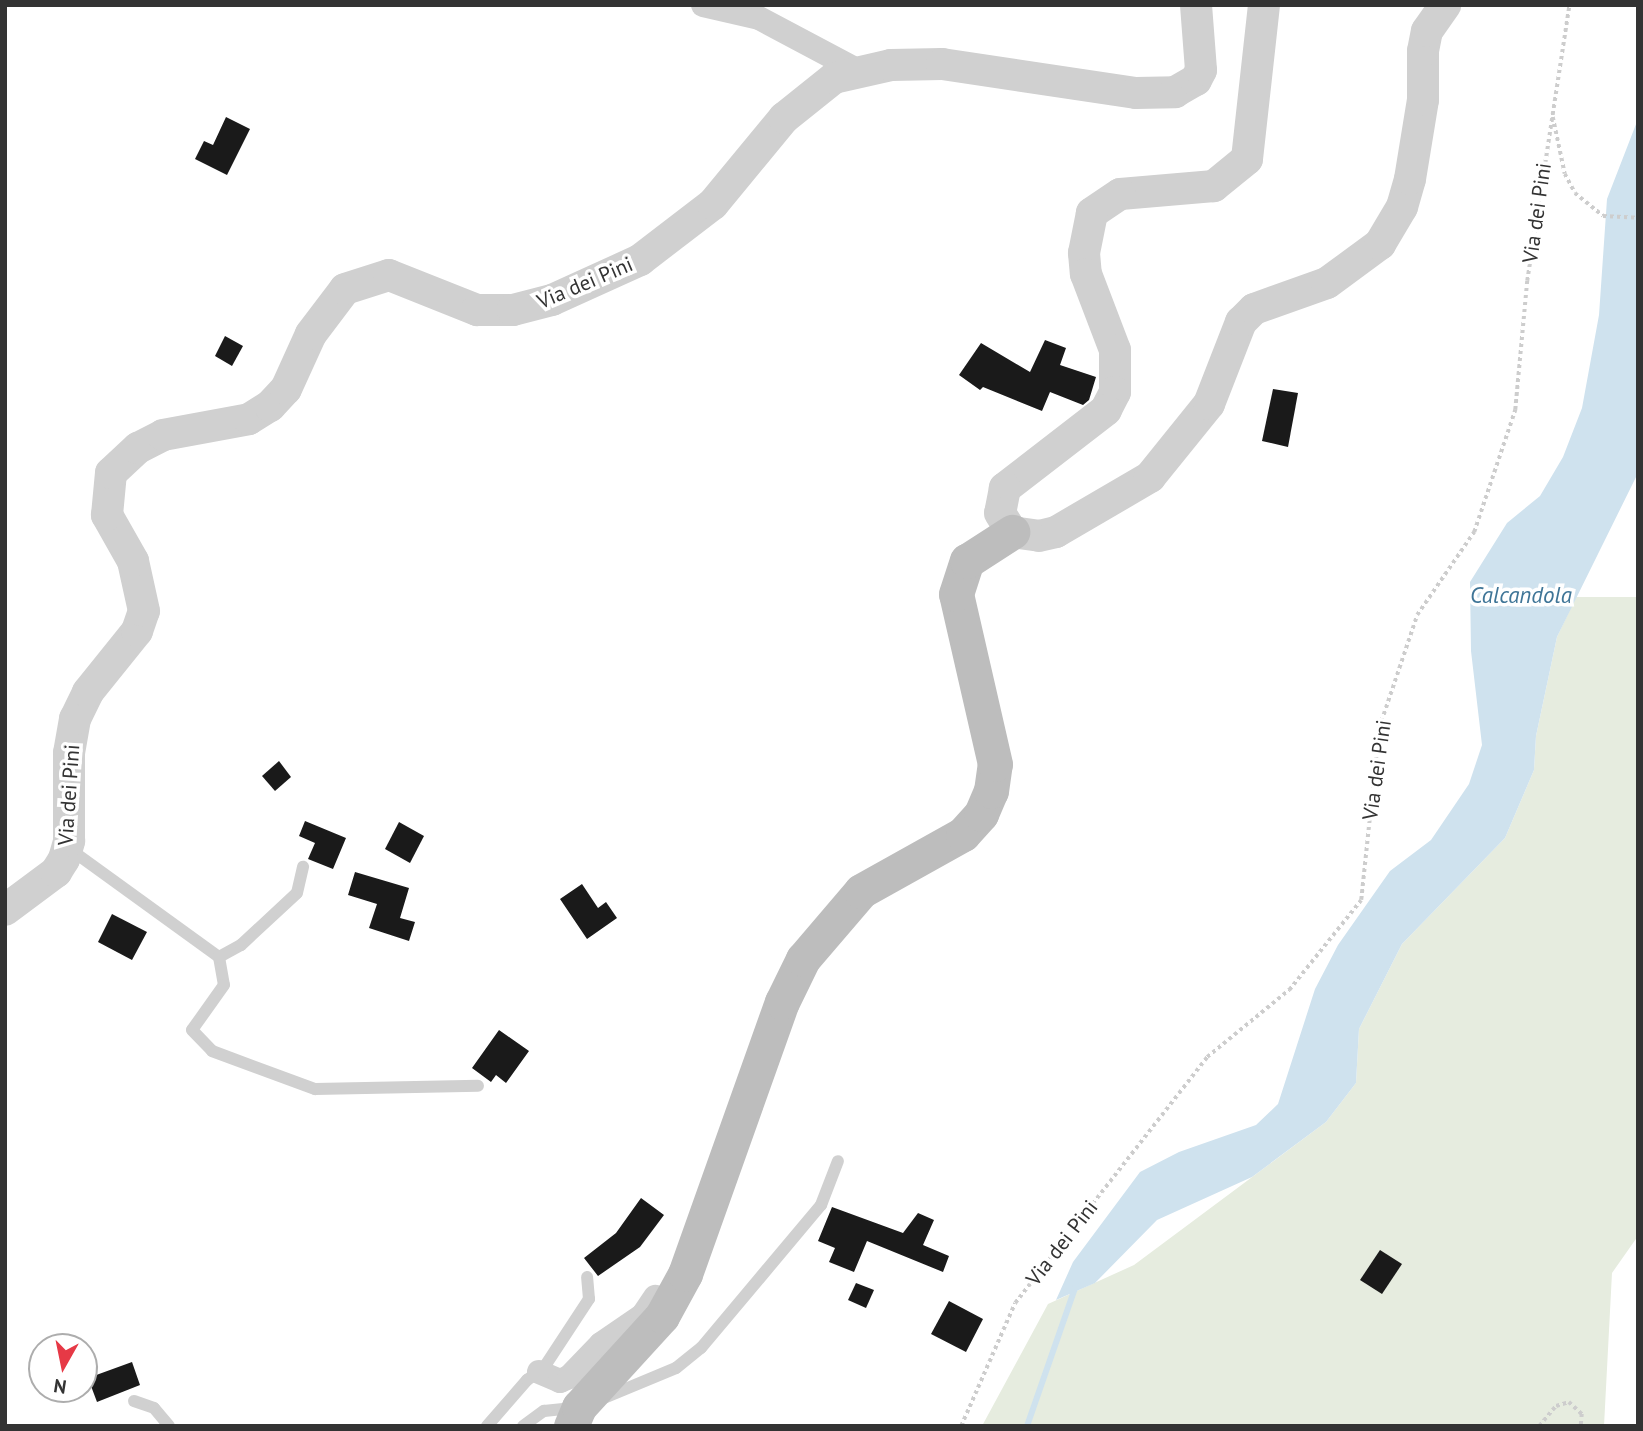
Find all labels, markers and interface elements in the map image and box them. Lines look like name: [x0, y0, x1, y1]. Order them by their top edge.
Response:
street label: Via dei Pini: [1517, 161, 1557, 265]
street label: Via dei Pini: [533, 252, 637, 314]
water label: Calcandola: [1470, 581, 1572, 609]
street label: Via dei Pini: [1357, 718, 1397, 822]
street label: Via dei Pini: [53, 744, 85, 846]
street label: Via dei Pini: [1021, 1195, 1103, 1291]
north arrow: [28, 1333, 98, 1403]
text: N: [52, 1374, 68, 1400]

